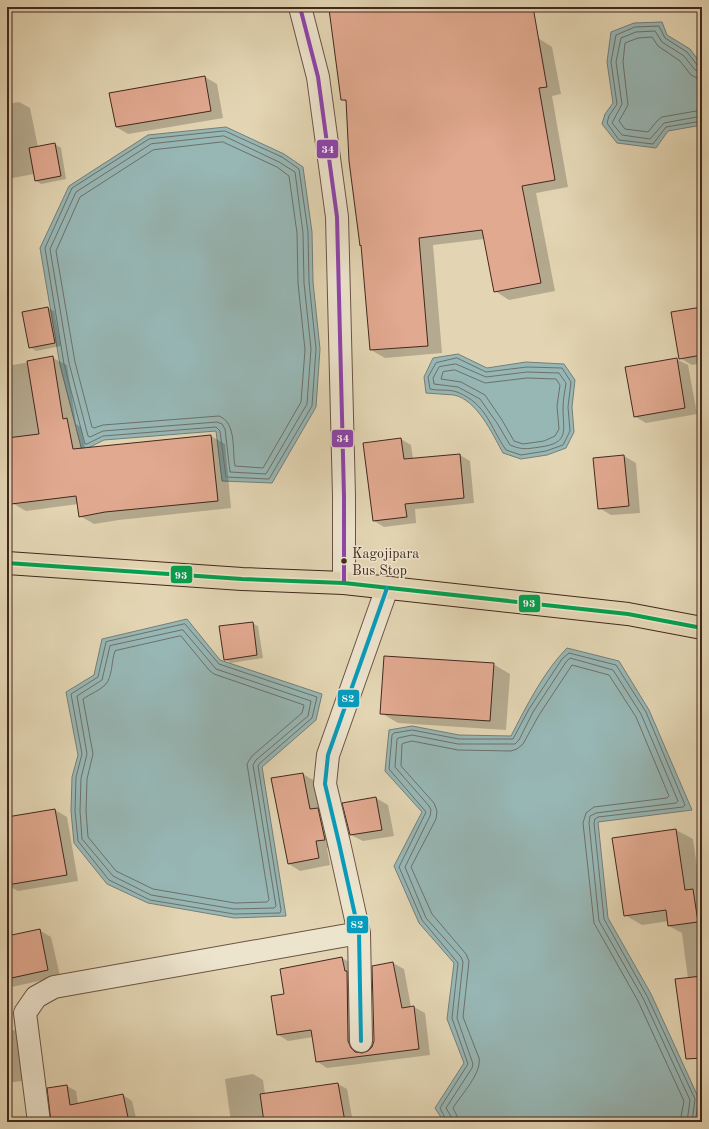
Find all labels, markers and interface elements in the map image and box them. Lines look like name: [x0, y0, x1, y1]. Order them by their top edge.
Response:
line badge: 34: [316, 139, 339, 159]
text: 34: [322, 145, 334, 156]
line badge: 34: [331, 429, 354, 448]
text: 34: [337, 434, 349, 445]
place label: Kagojipara Bus Stop: [352, 547, 419, 578]
marker: Kagojipara Bus Stop: [339, 556, 349, 566]
line badge: 93: [170, 565, 193, 584]
text: 93: [175, 571, 187, 582]
line badge: 93: [518, 594, 541, 613]
text: 93: [523, 599, 535, 610]
line badge: 82: [337, 689, 360, 708]
text: 82: [342, 694, 354, 705]
line badge: 82: [346, 915, 369, 934]
text: 82: [351, 920, 363, 931]

